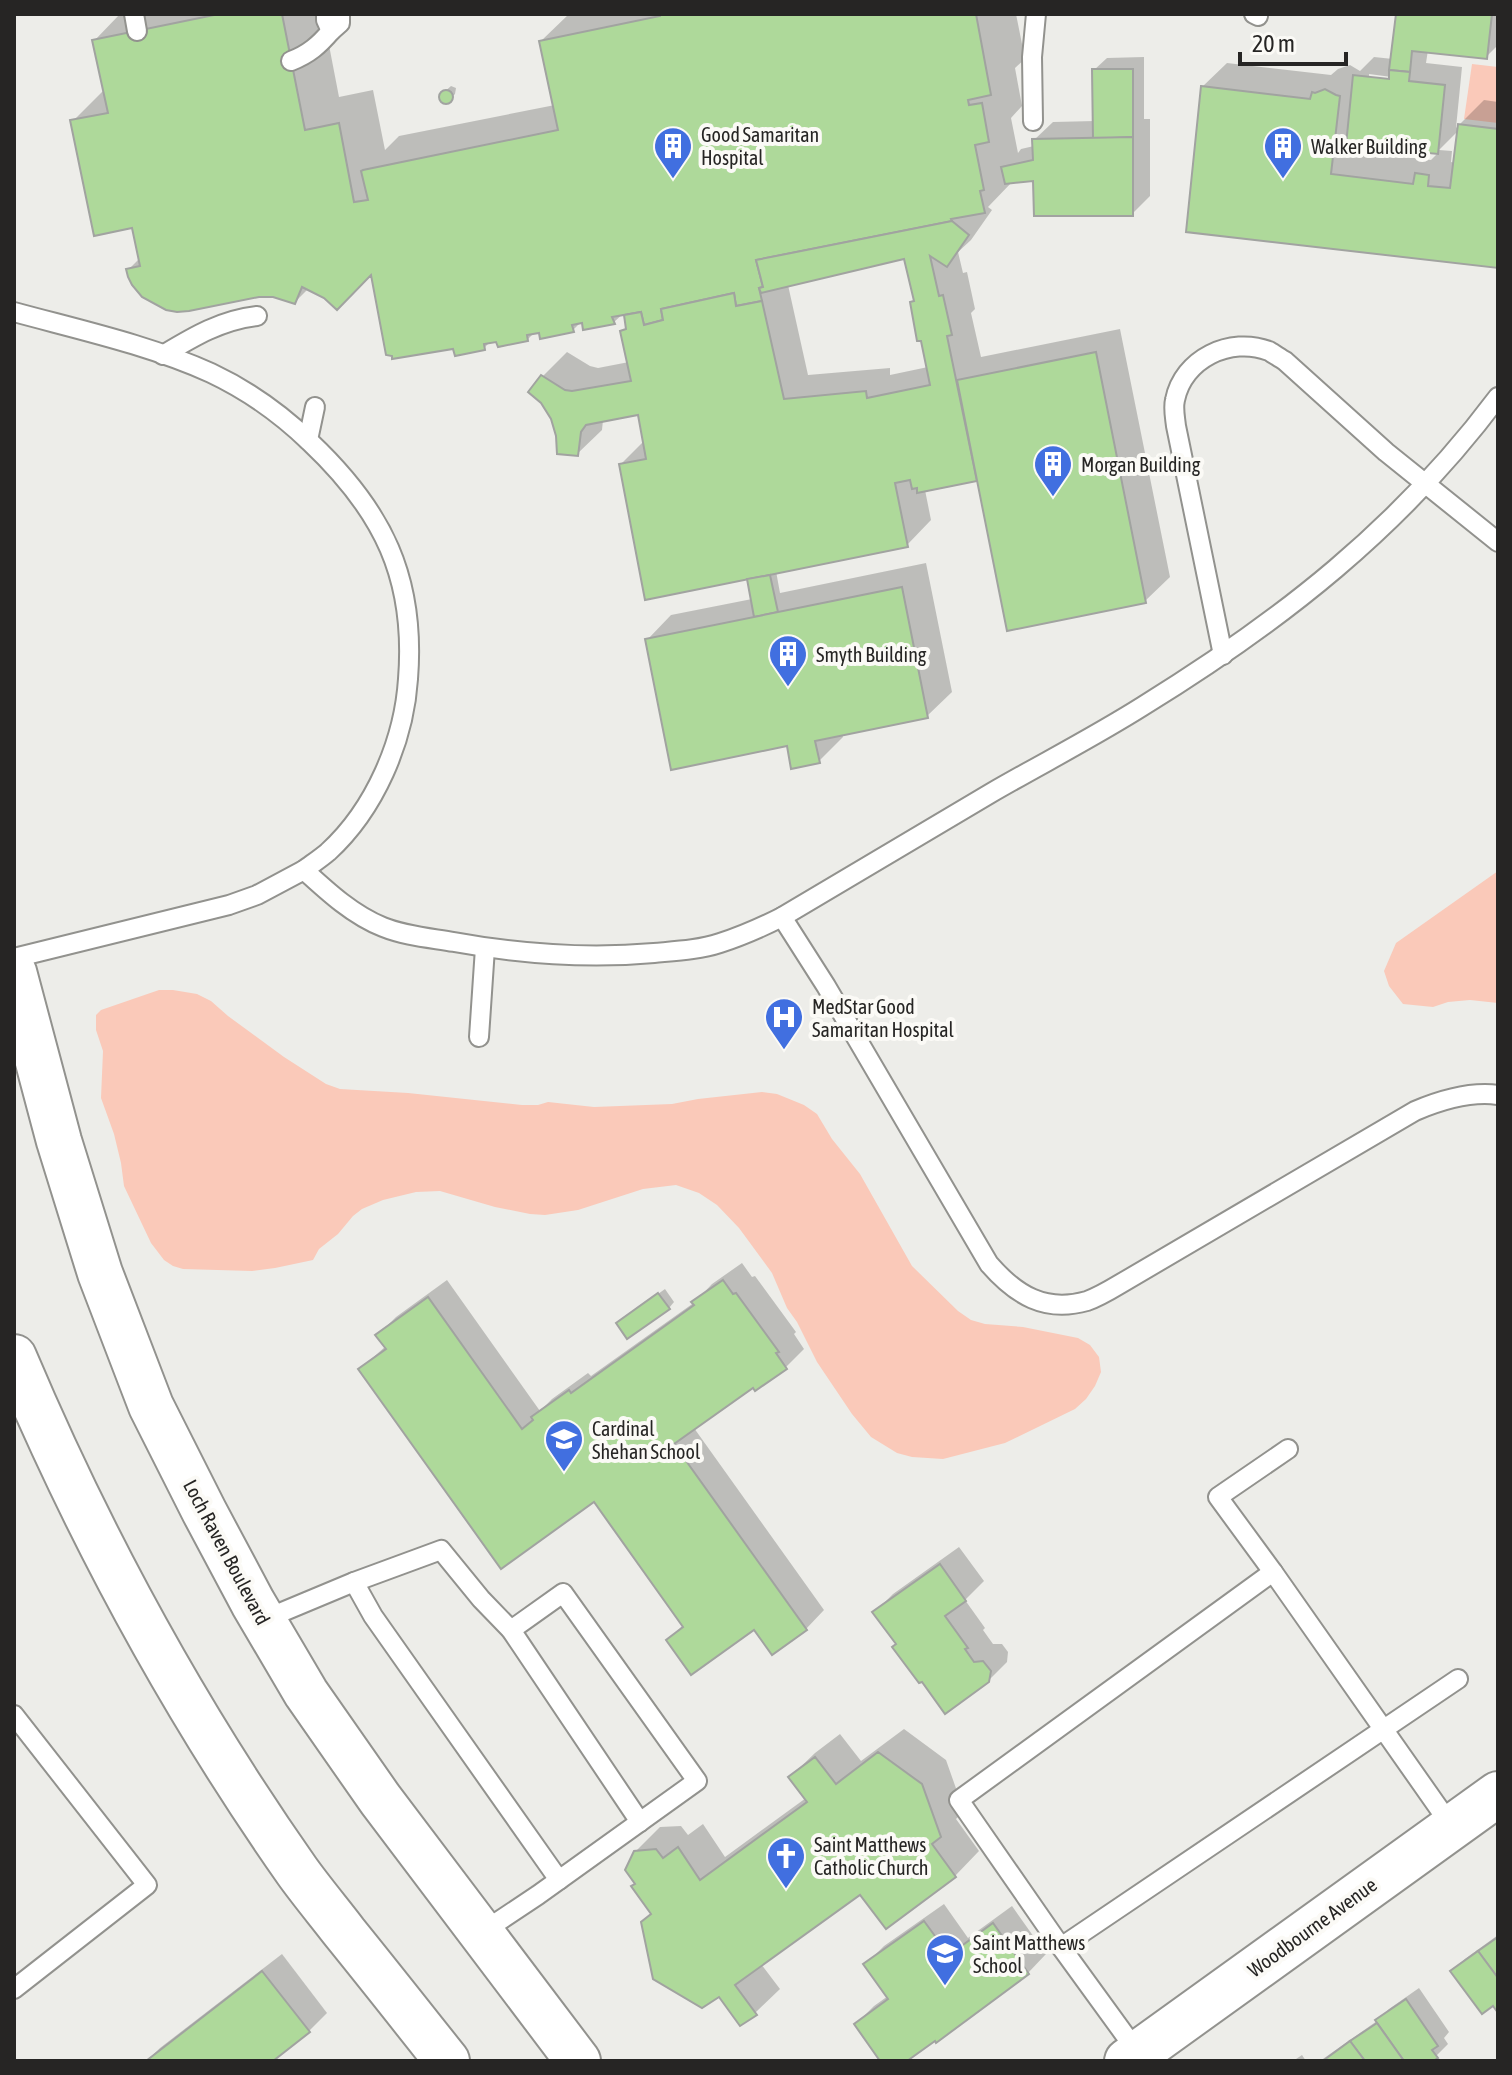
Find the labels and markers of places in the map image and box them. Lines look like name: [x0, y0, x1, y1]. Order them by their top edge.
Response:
place label: Good Samaritan Hospital: [701, 123, 819, 169]
building icon: Good Samaritan Hospital: [652, 125, 694, 180]
building icon: Walker Building: [1262, 125, 1304, 180]
place label: Walker Building: [1311, 135, 1427, 158]
building icon: Morgan Building: [1032, 443, 1074, 498]
place label: Morgan Building: [1081, 453, 1201, 476]
building icon: Smyth Building: [767, 633, 809, 688]
place label: Smyth Building: [816, 643, 927, 666]
place label: MedStar Good Samaritan Hospital: [812, 995, 955, 1041]
hospital icon: MedStar Good Samaritan Hospital: [763, 996, 805, 1051]
place label: Cardinal Shehan School: [592, 1417, 701, 1463]
school or university icon: Cardinal Shehan School: [543, 1418, 585, 1473]
place label: Saint Matthews Catholic Church: [814, 1833, 929, 1879]
church icon: Saint Matthews Catholic Church: [765, 1835, 807, 1890]
place label: Saint Matthews School: [973, 1931, 1085, 1977]
school or university icon: Saint Matthews School: [924, 1932, 966, 1987]

